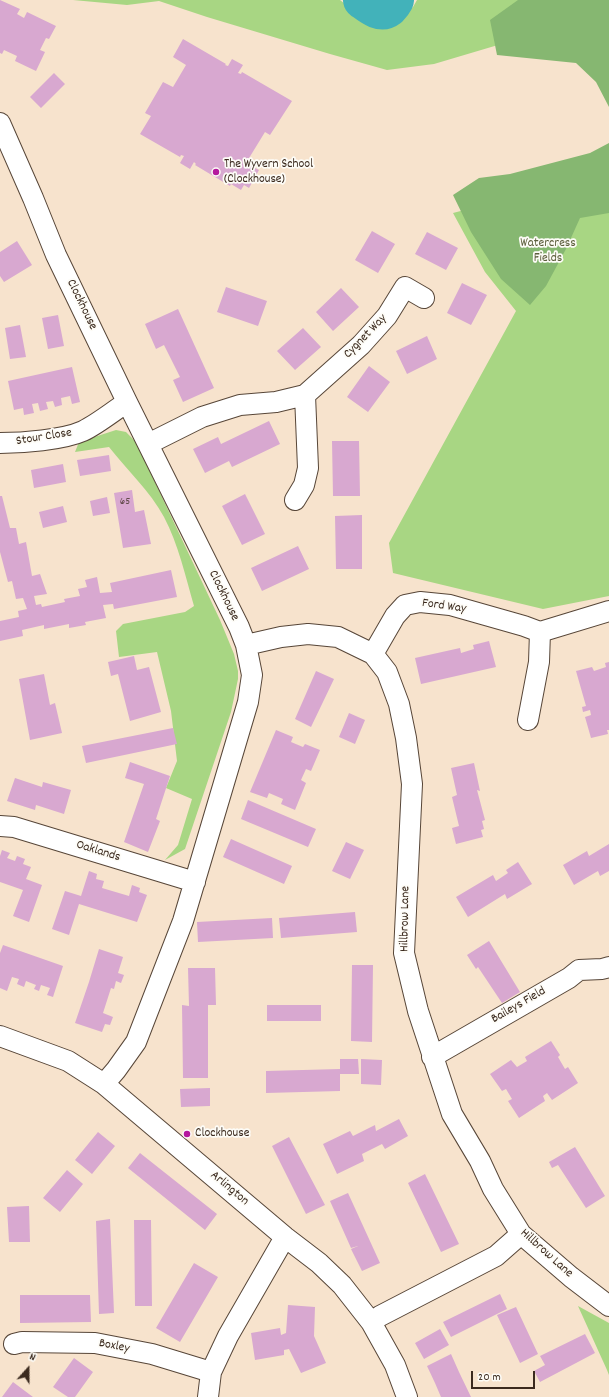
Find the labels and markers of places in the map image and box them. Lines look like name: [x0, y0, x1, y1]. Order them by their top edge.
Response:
place label: The Wyvern School (Clockhouse): [224, 157, 313, 188]
marker: The Wyvern School (Clockhouse): [211, 167, 221, 177]
place label: Clockhouse: [195, 1126, 249, 1142]
marker: Clockhouse: [182, 1129, 192, 1139]

